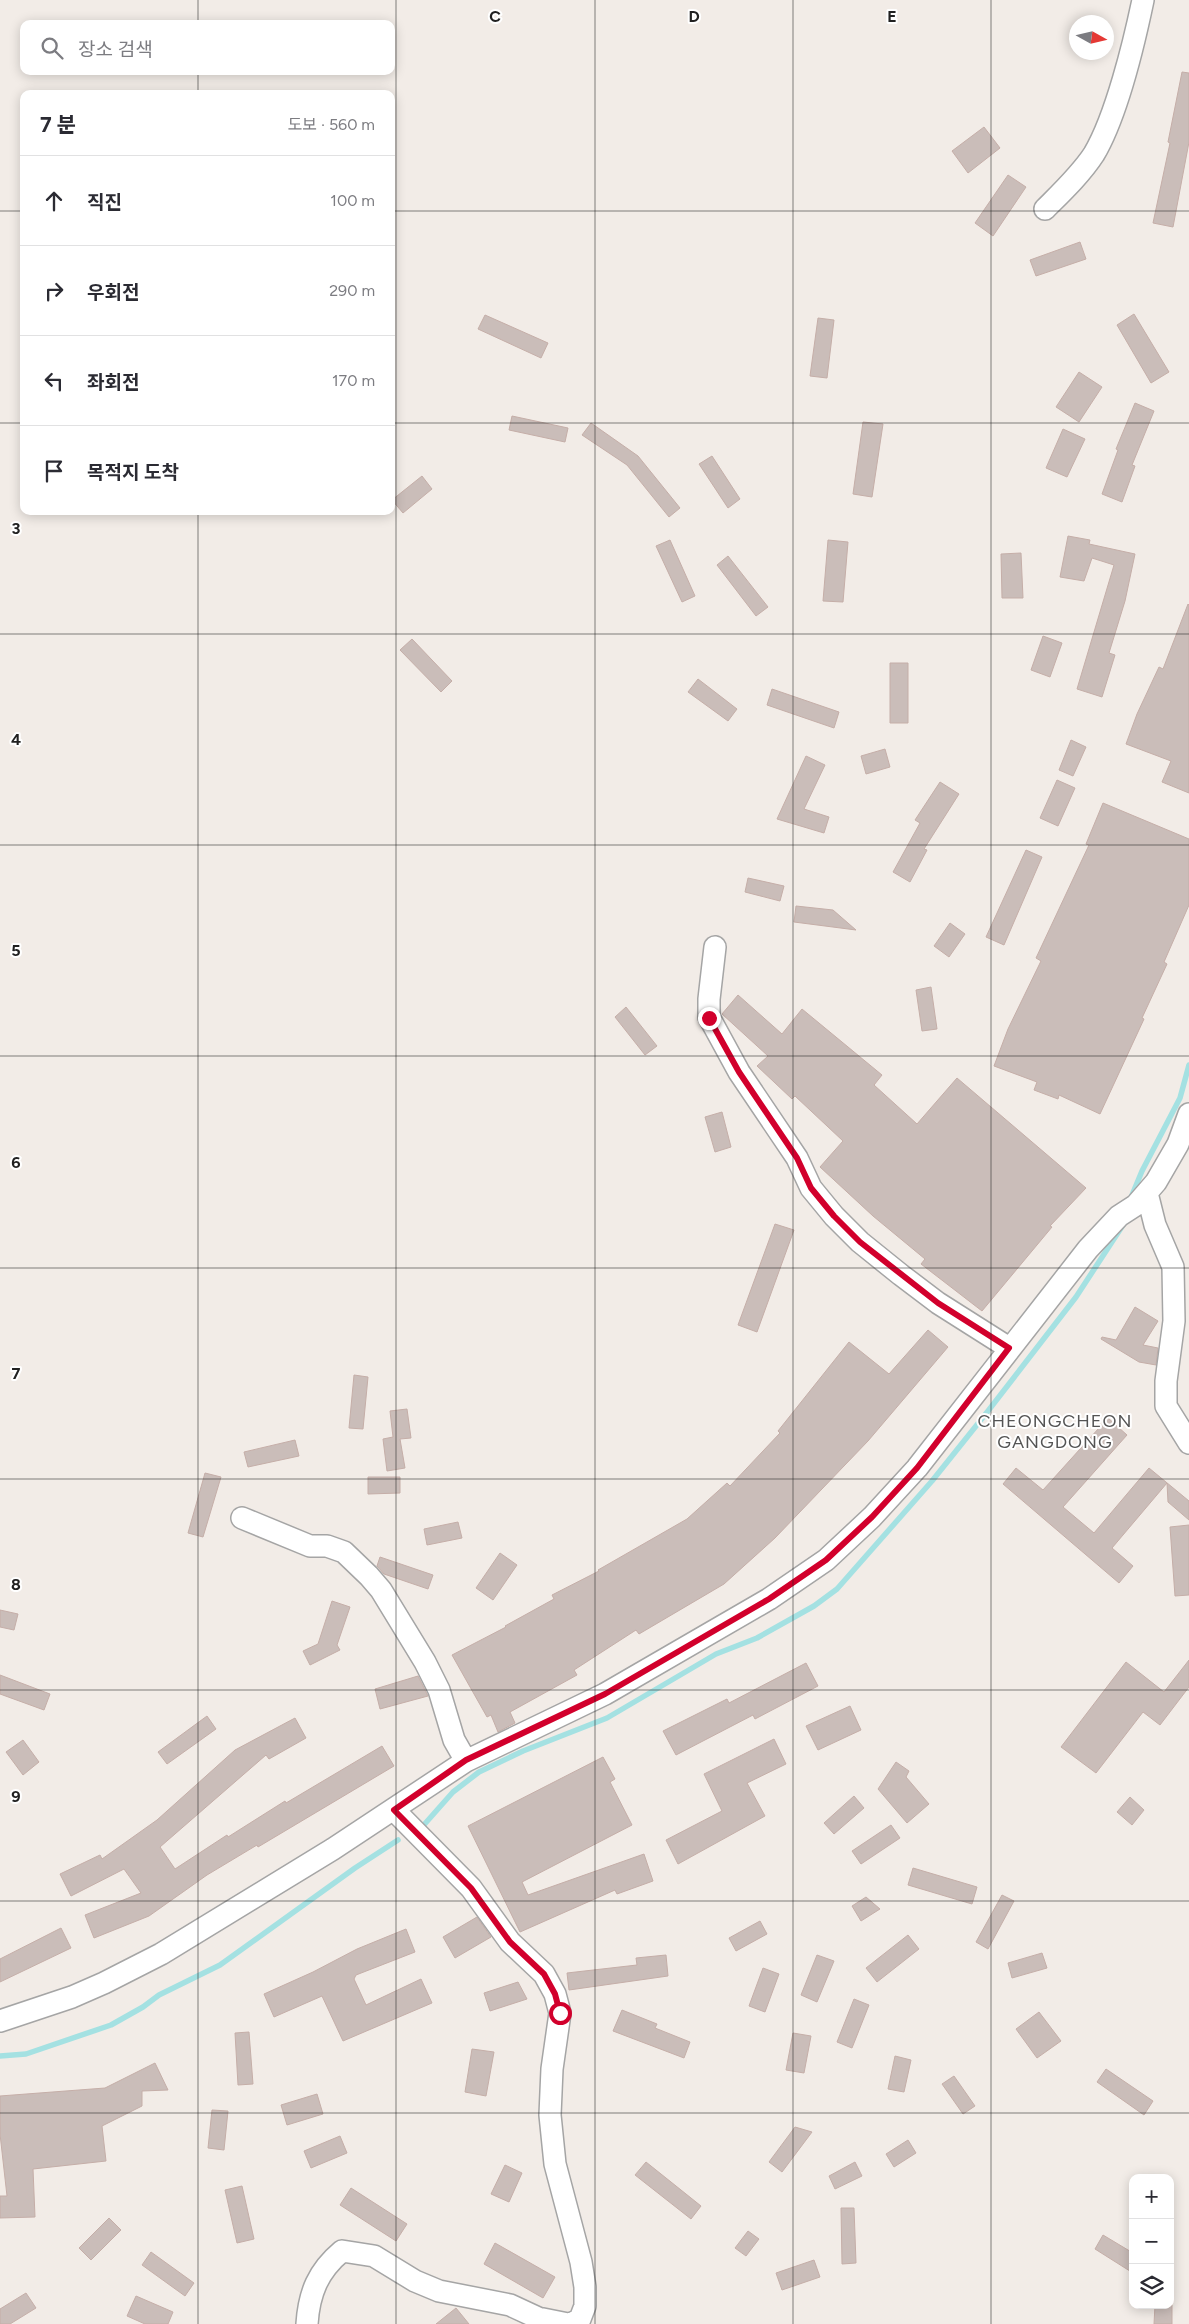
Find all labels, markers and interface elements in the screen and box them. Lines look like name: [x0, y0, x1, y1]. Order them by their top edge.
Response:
text: C: [489, 7, 501, 26]
text: D: [688, 7, 700, 26]
text: E: [887, 7, 897, 26]
north arrow: [1069, 15, 1114, 60]
search box: [20, 20, 395, 75]
icon: search: [38, 34, 66, 62]
text: 장소 검색: [78, 38, 153, 61]
text: 7 분: [40, 112, 76, 137]
text: 도보 · 560 m: [288, 115, 375, 134]
icon: ahead: [40, 187, 68, 215]
text: 직진: [87, 191, 122, 214]
text: 100 m: [330, 191, 375, 210]
icon: right: [40, 277, 68, 305]
text: 우회전: [87, 281, 139, 304]
text: 290 m: [329, 281, 375, 300]
icon: left: [40, 367, 68, 395]
text: 좌회전: [87, 371, 139, 394]
text: 170 m: [332, 371, 375, 390]
icon: arrive: [40, 457, 68, 485]
text: 목적지 도착: [87, 461, 179, 484]
text: 3: [12, 519, 21, 538]
text: 4: [11, 730, 21, 749]
text: 5: [11, 941, 21, 960]
route end: [698, 1007, 721, 1030]
text: 6: [11, 1153, 21, 1172]
text: 7: [12, 1364, 21, 1383]
district label: CHEONGCHEON GANGDONG: [978, 1410, 1132, 1453]
text: 8: [11, 1575, 21, 1594]
text: 9: [11, 1787, 21, 1806]
route start: [549, 2002, 572, 2025]
map controls: [1129, 2174, 1174, 2309]
button: +: [1129, 2174, 1174, 2219]
button: −: [1129, 2219, 1174, 2264]
button: layers: [1129, 2264, 1174, 2309]

